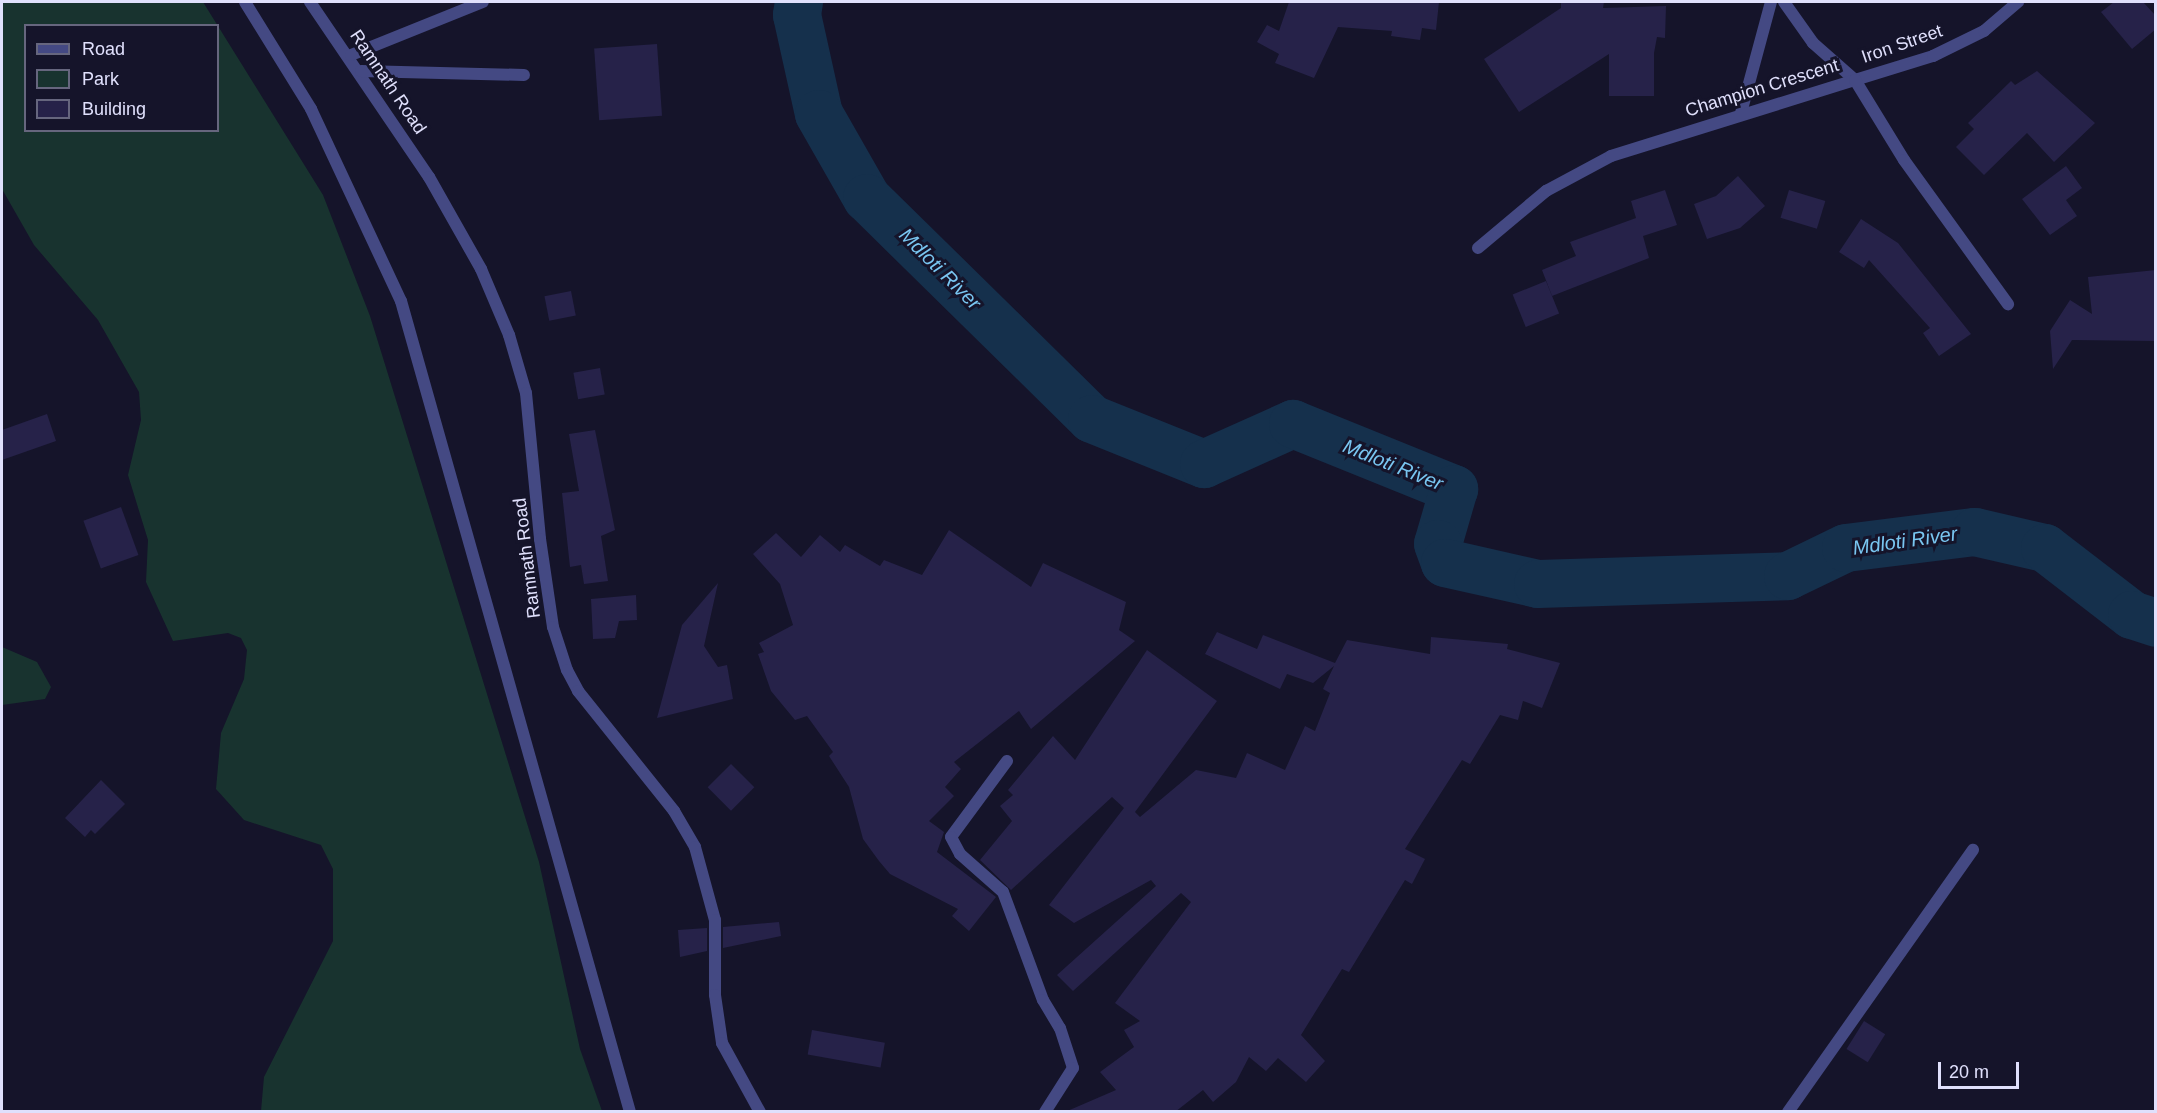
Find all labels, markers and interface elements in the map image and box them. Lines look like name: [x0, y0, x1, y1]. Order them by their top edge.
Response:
street label: Iron Street: [1859, 20, 1945, 68]
legend: [24, 24, 219, 132]
street label: Ramnath Road: [345, 26, 431, 138]
text: Road: [82, 39, 125, 59]
street label: Champion Crescent: [1683, 54, 1841, 122]
text: Park: [82, 69, 119, 89]
text: Building: [82, 99, 146, 119]
water label: Mdloti River: [894, 223, 986, 315]
water label: Mdloti River: [1340, 434, 1446, 496]
street label: Ramnath Road: [509, 497, 545, 619]
water label: Mdloti River: [1851, 522, 1959, 560]
scale bar: [1941, 1050, 2022, 1088]
text: 20 m: [1949, 1062, 1989, 1082]

